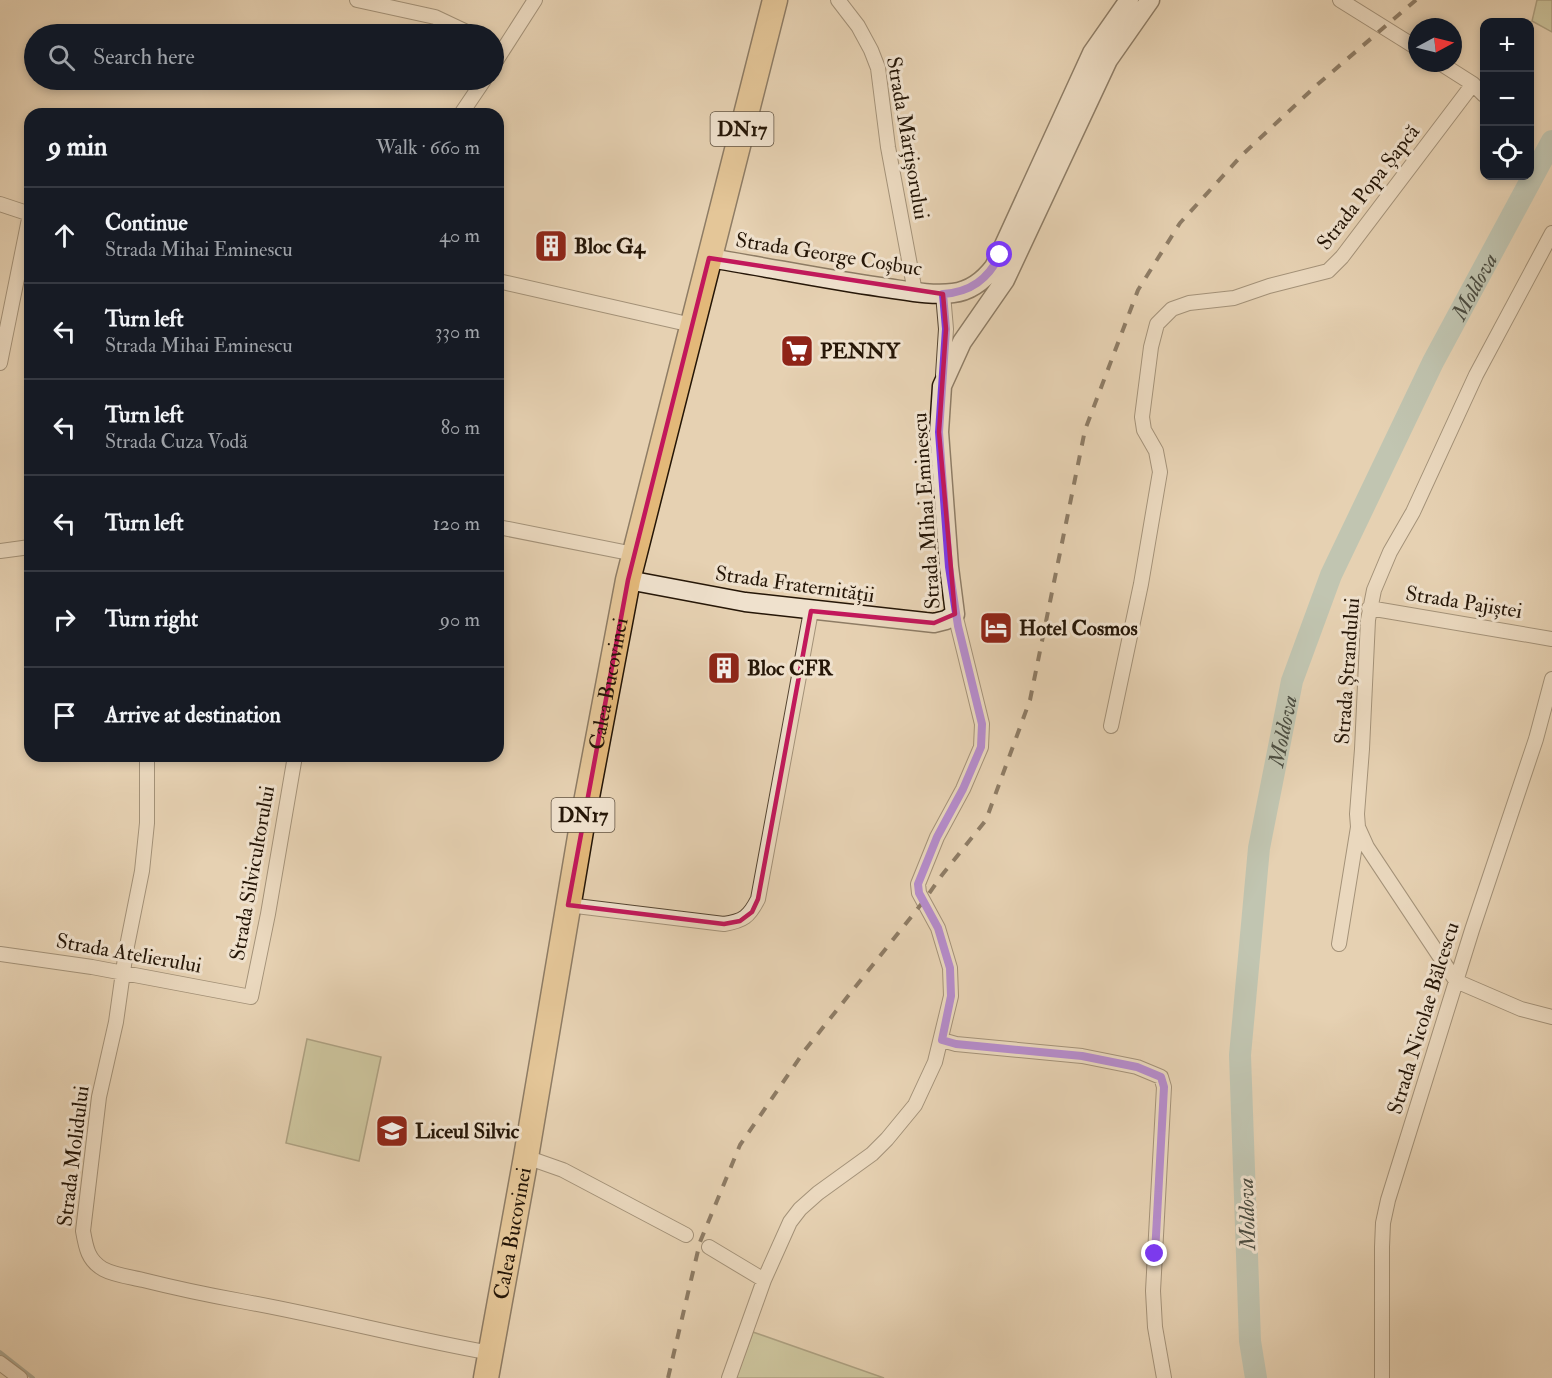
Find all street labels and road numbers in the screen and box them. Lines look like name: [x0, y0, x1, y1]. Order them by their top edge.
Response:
street label: Strada Mărțișorului: [880, 54, 935, 222]
road number: DN17: [710, 112, 774, 146]
street label: Strada Popa Șapcă: [1311, 119, 1426, 255]
street label: Strada George Coșbuc: [734, 226, 925, 283]
street label: Strada Mihai Eminescu: [906, 412, 947, 610]
street label: Strada Fraternității: [714, 560, 877, 609]
street label: Strada Pajiștei: [1404, 580, 1525, 625]
street label: Strada Ștrandului: [1329, 596, 1366, 745]
street label: Calea Bucovinei: [583, 615, 635, 752]
street label: Strada Silvicultorului: [224, 783, 281, 963]
road number: DN17: [552, 798, 614, 832]
street label: Strada Nicolae Bălcescu: [1381, 919, 1466, 1118]
street label: Strada Atelierului: [54, 927, 204, 980]
street label: Strada Molidului: [51, 1083, 96, 1228]
street label: Calea Bucovinei: [487, 1165, 538, 1302]

